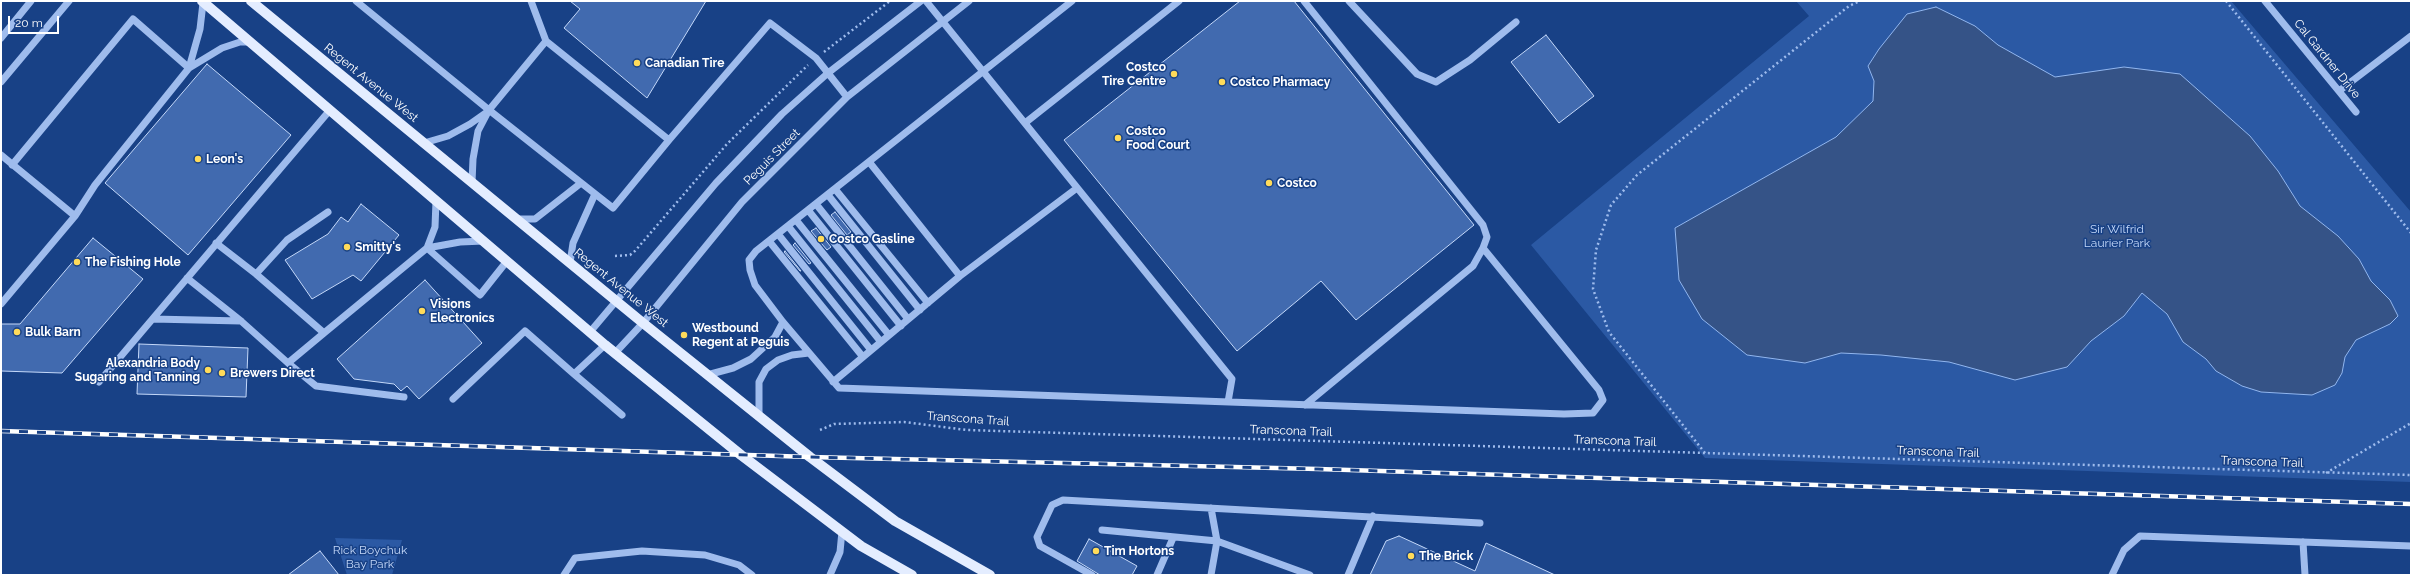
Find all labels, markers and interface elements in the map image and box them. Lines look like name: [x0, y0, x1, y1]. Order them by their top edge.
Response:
scale bar: [10, 8, 61, 34]
text: 20 m: [15, 16, 43, 30]
street label: Cal Gardner Drive: [2291, 17, 2363, 101]
street label: Regent Avenue West: [321, 41, 421, 125]
place label: Canadian Tire: [645, 56, 724, 70]
marker: Canadian Tire: [632, 58, 642, 68]
place label: Costco Tire Centre: [1102, 60, 1166, 88]
marker: Costco Tire Centre: [1169, 69, 1179, 79]
place label: Costco Pharmacy: [1230, 75, 1330, 89]
marker: Costco Pharmacy: [1217, 77, 1227, 87]
place label: Costco Food Court: [1126, 124, 1190, 152]
street label: Peguis Street: [741, 126, 803, 188]
marker: Costco Food Court: [1113, 133, 1123, 143]
place label: Leon's: [206, 152, 243, 166]
marker: Leon's: [193, 154, 203, 164]
place label: Costco: [1277, 176, 1317, 190]
marker: Costco: [1264, 178, 1274, 188]
park label: Sir Wilfrid Laurier Park: [2084, 222, 2150, 250]
place label: Costco Gasline: [829, 232, 915, 246]
marker: Costco Gasline: [816, 234, 826, 244]
place label: Smitty's: [355, 240, 401, 254]
marker: Smitty's: [342, 242, 352, 252]
street label: Regent Avenue West: [571, 246, 671, 330]
place label: The Fishing Hole: [85, 255, 181, 269]
marker: The Fishing Hole: [72, 257, 82, 267]
place label: Visions Electronics: [430, 297, 494, 325]
marker: Visions Electronics: [417, 306, 427, 316]
place label: Westbound Regent at Peguis: [692, 321, 789, 349]
place label: Bulk Barn: [25, 325, 81, 339]
marker: Bulk Barn: [12, 327, 22, 337]
marker: Westbound Regent at Peguis: [679, 330, 689, 340]
place label: Alexandria Body Sugaring and Tanning: [75, 356, 200, 384]
marker: Alexandria Body Sugaring and Tanning: [203, 365, 213, 375]
place label: Brewers Direct: [230, 366, 315, 380]
marker: Brewers Direct: [217, 368, 227, 378]
street label: Transcona Trail: [926, 409, 1010, 429]
street label: Transcona Trail: [1249, 422, 1333, 440]
street label: Transcona Trail: [1573, 432, 1657, 450]
street label: Transcona Trail: [1896, 443, 1980, 461]
street label: Transcona Trail: [2220, 453, 2304, 471]
park label: Rick Boychuk Bay Park: [333, 543, 407, 571]
place label: Tim Hortons: [1104, 544, 1174, 558]
marker: Tim Hortons: [1091, 546, 1101, 556]
place label: The Brick: [1419, 549, 1473, 563]
marker: The Brick: [1406, 551, 1416, 561]

